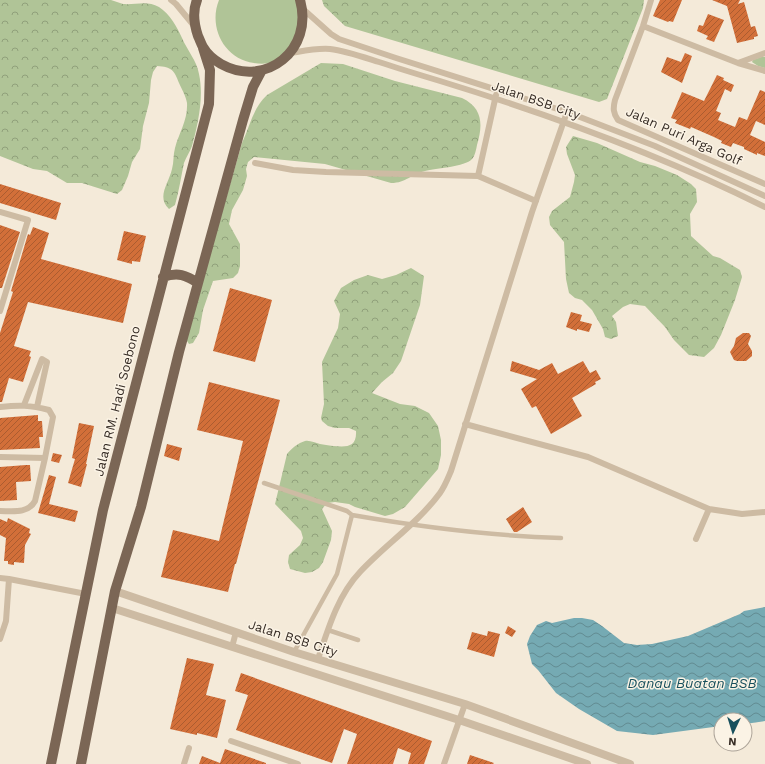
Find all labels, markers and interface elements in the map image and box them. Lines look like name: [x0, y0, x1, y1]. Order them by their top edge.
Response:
street label: Jalan BSB City: [490, 78, 582, 122]
street label: Jalan Puri Arga Golf: [624, 104, 744, 168]
street label: Jalan RM. Hadi Soebono: [91, 324, 143, 478]
street label: Jalan BSB City: [247, 617, 340, 660]
water label: Danau Buatan BSB: [628, 675, 756, 691]
north arrow: [713, 712, 753, 752]
text: N: [728, 735, 737, 748]

